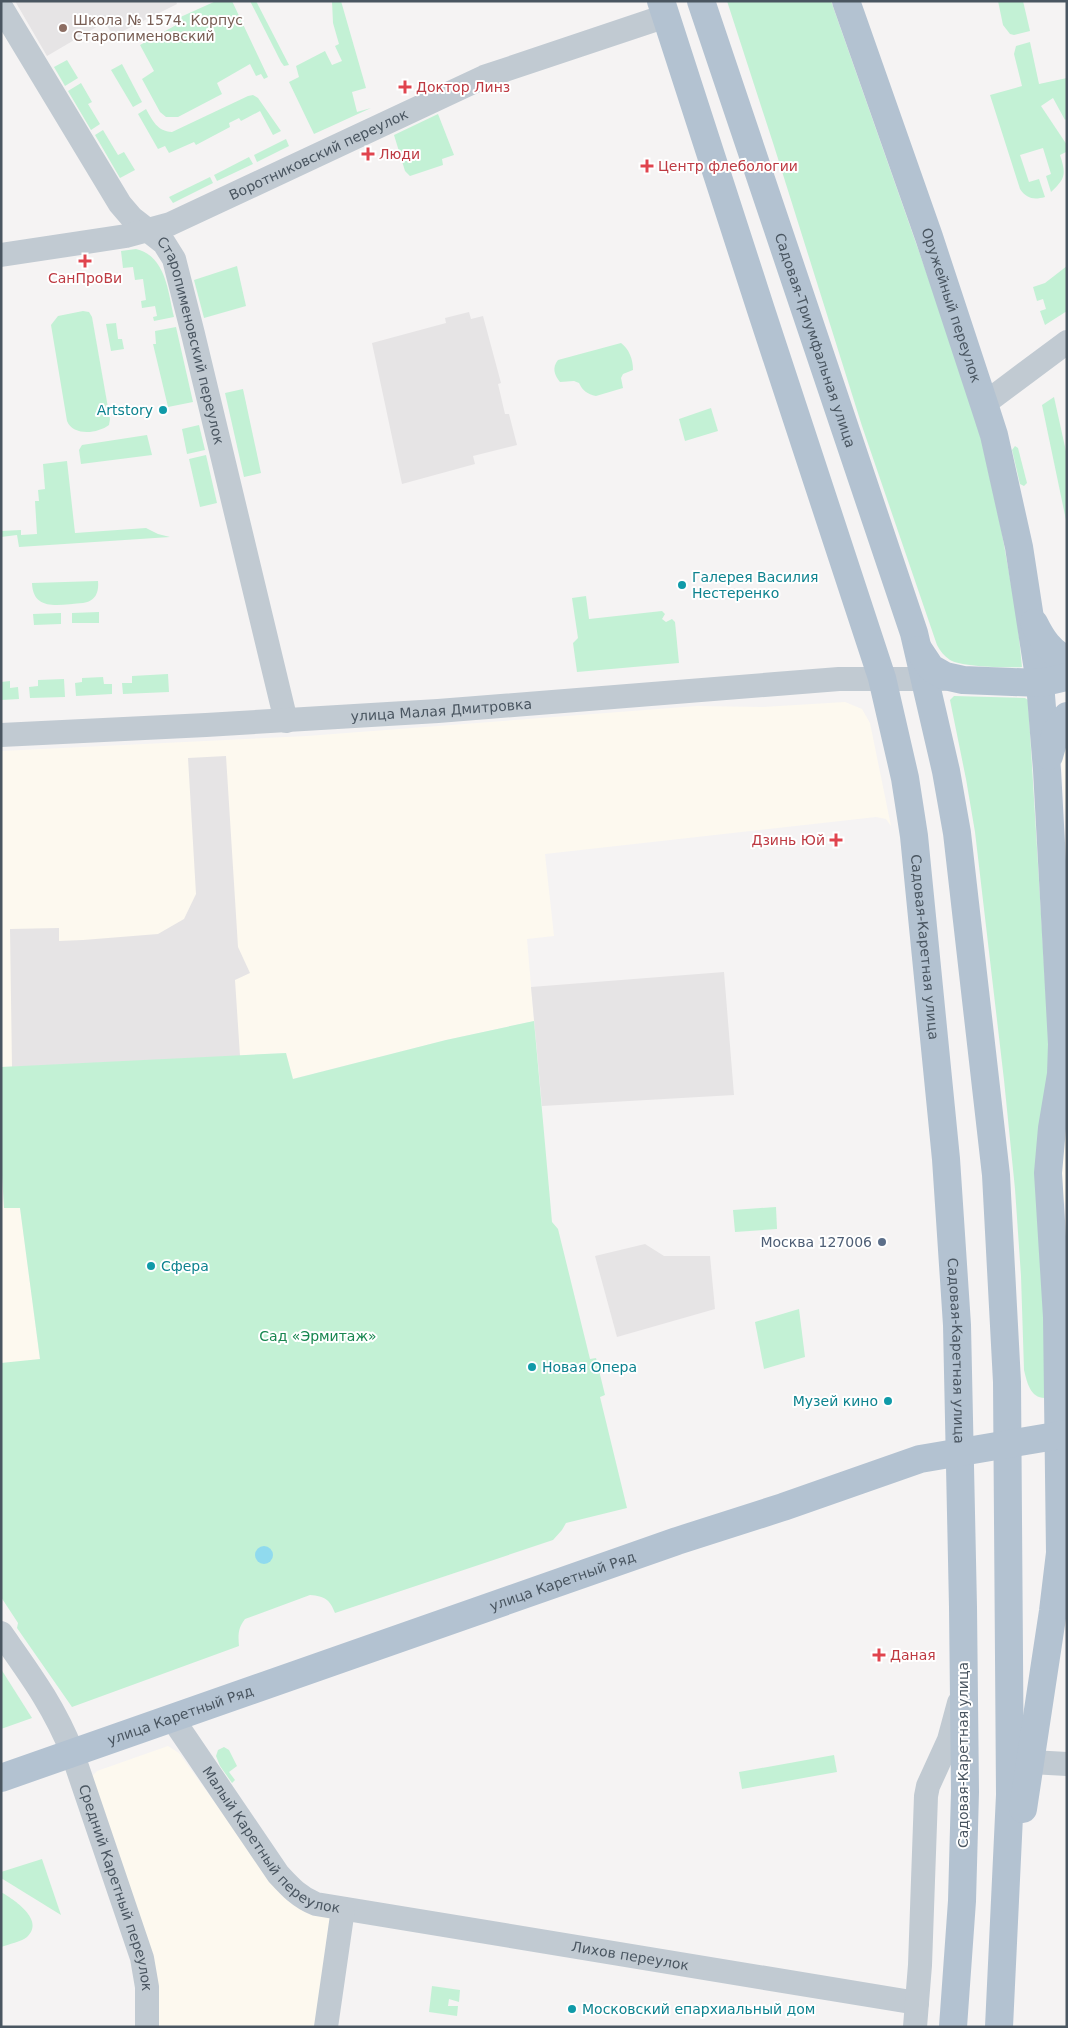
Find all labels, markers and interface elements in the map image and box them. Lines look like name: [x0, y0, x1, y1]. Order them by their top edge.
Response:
place label: Школа № 1574. Корпус Старопименовский: [73, 12, 243, 44]
marker: Школа № 1574. Корпус Старопименовский: [57, 22, 69, 34]
place label: Доктор Линз: [416, 79, 510, 95]
marker: Доктор Линз: [398, 80, 412, 94]
street label: Воротниковский переулок: [226, 106, 411, 203]
place label: Люди: [379, 146, 420, 162]
marker: Люди: [361, 147, 375, 161]
place label: Центр флебологии: [658, 158, 798, 174]
marker: Центр флебологии: [640, 159, 654, 173]
street label: Оружейный переулок: [918, 226, 984, 385]
street label: Садовая-Триумфальная улица: [772, 231, 859, 450]
street label: Старопименовский переулок: [154, 233, 227, 446]
marker: СанПроВи: [78, 254, 92, 268]
place label: СанПроВи: [48, 270, 122, 286]
place label: Artstory: [97, 402, 153, 418]
marker: Artstory: [157, 404, 169, 416]
place label: Галерея Василия Нестеренко: [692, 569, 819, 601]
marker: Галерея Василия Нестеренко: [676, 579, 688, 591]
street label: улица Малая Дмитровка: [350, 696, 532, 724]
place label: Дзинь Юй: [751, 832, 825, 848]
marker: Дзинь Юй: [829, 833, 843, 847]
street label: Садовая-Каретная улица: [908, 853, 942, 1040]
place label: Москва 127006: [760, 1234, 872, 1250]
marker: Москва 127006: [876, 1236, 888, 1248]
street label: Садовая-Каретная улица: [945, 1257, 968, 1444]
place label: Сфера: [161, 1258, 209, 1274]
marker: Сфера: [145, 1260, 157, 1272]
park label: Сад «Эрмитаж»: [259, 1328, 377, 1344]
place label: Новая Опера: [542, 1359, 637, 1375]
marker: Новая Опера: [526, 1361, 538, 1373]
place label: Музей кино: [793, 1393, 878, 1409]
marker: Музей кино: [882, 1395, 894, 1407]
street label: улица Каретный Ряд: [487, 1548, 638, 1614]
place label: Даная: [890, 1647, 936, 1663]
marker: Даная: [872, 1648, 886, 1662]
street label: Садовая-Каретная улица: [955, 1662, 971, 1848]
street label: улица Каретный Ряд: [105, 1682, 255, 1748]
street label: Малый Каретный переулок: [199, 1763, 341, 1916]
street label: Средний Каретный переулок: [76, 1782, 155, 1991]
street label: Лихов переулок: [570, 1938, 690, 1973]
place label: Московский епархиальный дом: [582, 2001, 815, 2017]
marker: Московский епархиальный дом: [566, 2003, 578, 2015]

